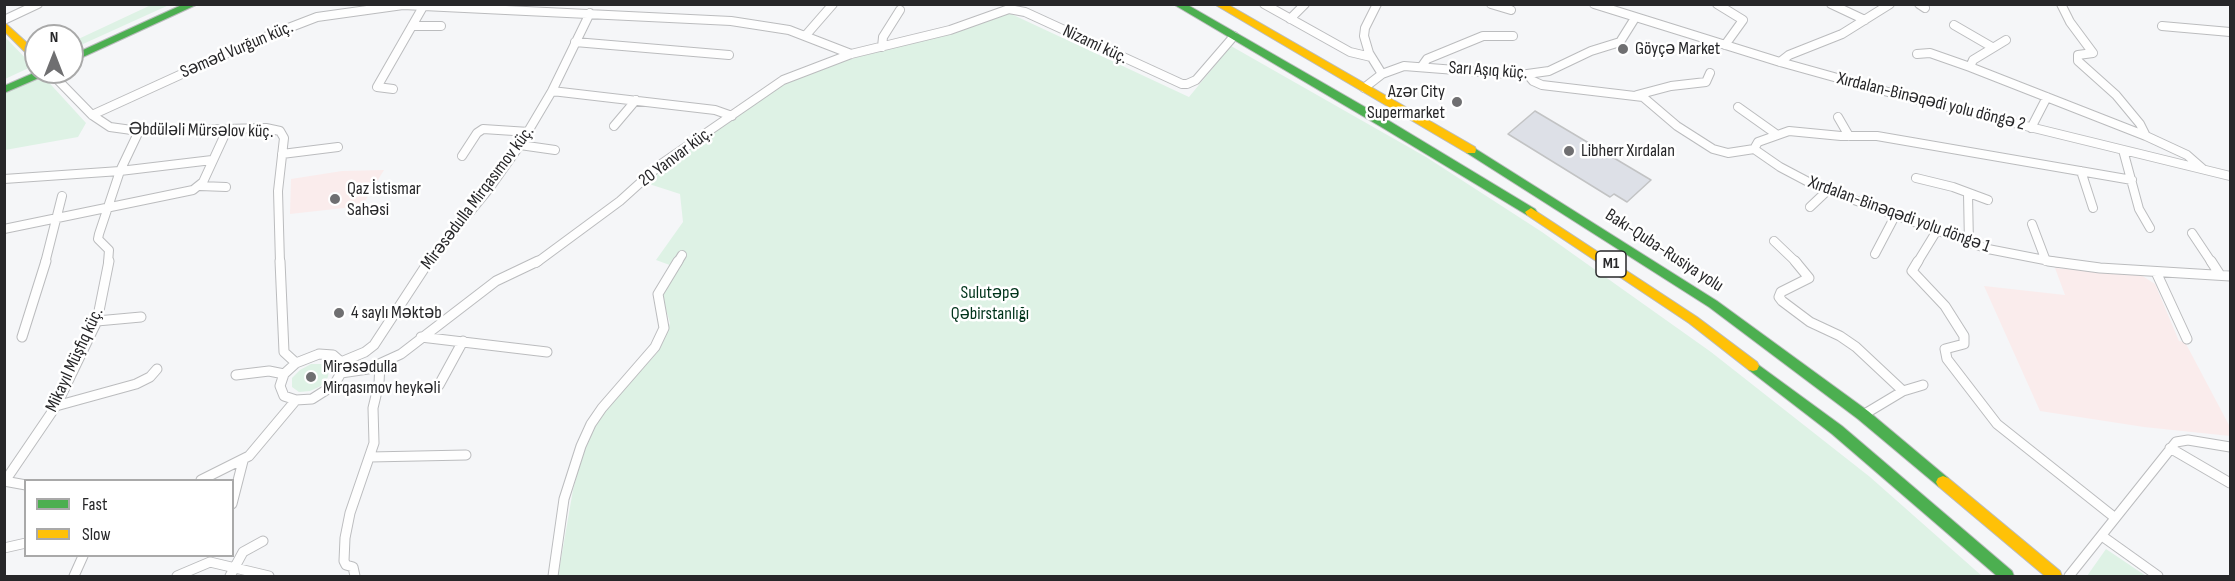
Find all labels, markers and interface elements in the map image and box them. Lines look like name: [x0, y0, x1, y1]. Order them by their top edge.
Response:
street label: Səməd Vurğun küç.: [177, 17, 297, 83]
street label: Nizami küç.: [1059, 21, 1131, 69]
north arrow: [24, 24, 84, 84]
text: N: [50, 28, 58, 47]
place label: Göyçə Market: [1635, 38, 1720, 60]
marker: Göyçə Market: [1616, 42, 1630, 56]
street label: Sarı Aşıq küç.: [1448, 57, 1528, 85]
street label: Xırdalan-Binəqədi yolu döngə 2: [1835, 68, 2027, 136]
place label: Azər City Supermarket: [1367, 81, 1445, 124]
marker: Azər City Supermarket: [1450, 95, 1464, 109]
street label: Əbdüləli Mürsəlov küç.: [128, 119, 274, 143]
street label: Mirəsədulla Mirqasımov küç.: [417, 122, 539, 274]
street label: 20 Yanvar küç.: [635, 122, 717, 192]
place label: Libherr Xırdalan: [1581, 140, 1675, 162]
marker: Libherr Xırdalan: [1562, 144, 1576, 158]
street label: Xırdalan-Binəqədi yolu döngə 1: [1805, 172, 1993, 258]
place label: Qaz İstismar Sahəsi: [347, 178, 421, 220]
marker: Qaz İstismar Sahəsi: [328, 192, 342, 206]
street label: Bakı-Quba-Rusiya yolu: [1601, 205, 1727, 297]
road number: M1: [1596, 251, 1626, 277]
park label: Sulutəpə Qəbirstanlığı: [951, 282, 1029, 324]
place label: 4 saylı Məktəb: [351, 302, 442, 324]
street label: Mikayıl Müşfiq küç.: [41, 304, 109, 416]
marker: 4 saylı Məktəb: [332, 306, 346, 320]
place label: Mirəsədulla Mirqasımov heykəli: [323, 356, 441, 398]
marker: Mirəsədulla Mirqasımov heykəli: [304, 370, 318, 384]
legend: [24, 479, 234, 557]
text: Fast: [82, 494, 107, 515]
text: Slow: [82, 524, 111, 545]

